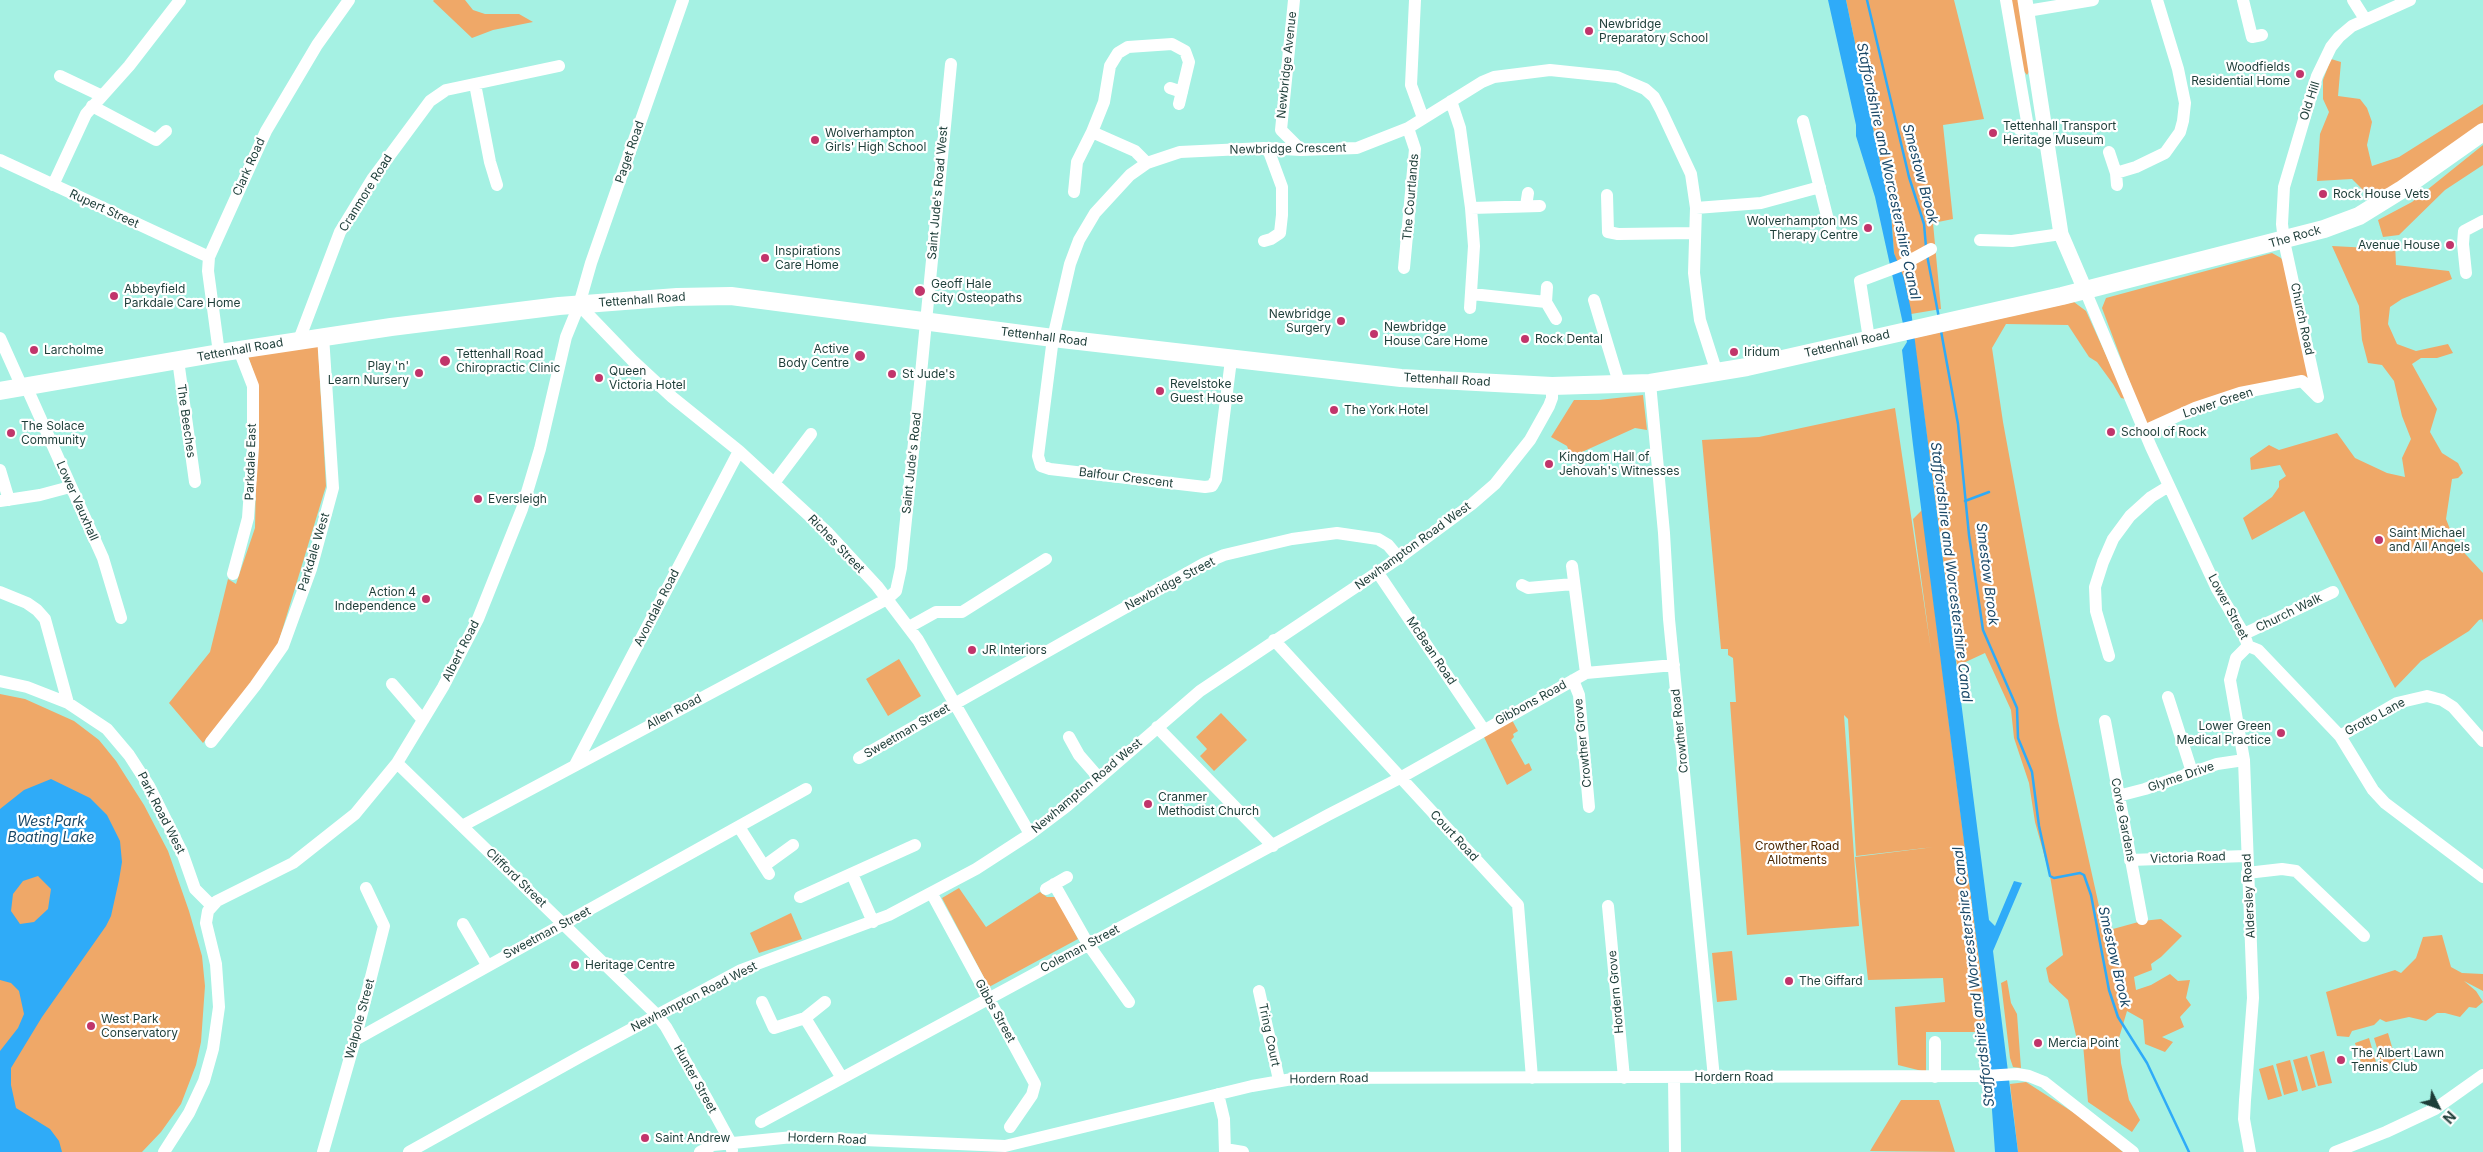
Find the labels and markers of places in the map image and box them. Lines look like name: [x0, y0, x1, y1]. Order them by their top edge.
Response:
place label: Newbridge Preparatory School: [1599, 17, 1708, 45]
marker: Newbridge Preparatory School: [1583, 25, 1595, 37]
place label: Woodfields Residential Home: [2191, 60, 2290, 88]
marker: Woodfields Residential Home: [2294, 68, 2306, 80]
place label: Tettenhall Transport Heritage Museum: [2003, 119, 2116, 147]
place label: Wolverhampton Girls' High School: [825, 126, 926, 154]
marker: Tettenhall Transport Heritage Museum: [1987, 127, 1999, 139]
marker: Wolverhampton Girls' High School: [809, 134, 821, 146]
place label: Rock House Vets: [2333, 187, 2429, 201]
marker: Rock House Vets: [2317, 188, 2329, 200]
place label: Wolverhampton MS Therapy Centre: [1747, 214, 1858, 242]
marker: Wolverhampton MS Therapy Centre: [1862, 222, 1874, 234]
place label: Avenue House: [2358, 238, 2440, 252]
marker: Avenue House: [2444, 239, 2456, 251]
place label: Inspirations Care Home: [775, 244, 841, 272]
marker: Inspirations Care Home: [759, 252, 771, 264]
place label: Geoff Hale City Osteopaths: [931, 277, 1022, 305]
place label: Abbeyfield Parkdale Care Home: [124, 282, 241, 310]
marker: Geoff Hale City Osteopaths: [913, 284, 927, 298]
marker: Abbeyfield Parkdale Care Home: [108, 290, 120, 302]
place label: Newbridge Surgery: [1269, 307, 1331, 335]
marker: Newbridge Surgery: [1335, 315, 1347, 327]
place label: Newbridge House Care Home: [1384, 320, 1488, 348]
marker: Newbridge House Care Home: [1368, 328, 1380, 340]
place label: Rock Dental: [1535, 332, 1603, 346]
marker: Rock Dental: [1519, 333, 1531, 345]
place label: Active Body Centre: [778, 342, 849, 370]
place label: Larcholme: [44, 343, 103, 357]
marker: Larcholme: [28, 344, 40, 356]
place label: Iridum: [1744, 345, 1780, 359]
marker: Iridum: [1728, 346, 1740, 358]
place label: Tettenhall Road Chiropractic Clinic: [456, 347, 560, 375]
marker: Active Body Centre: [853, 349, 867, 363]
marker: Tettenhall Road Chiropractic Clinic: [438, 354, 452, 368]
place label: Play 'n' Learn Nursery: [328, 359, 409, 387]
place label: Queen Victoria Hotel: [609, 364, 686, 392]
marker: Play 'n' Learn Nursery: [413, 367, 425, 379]
place label: St Jude's: [902, 367, 955, 381]
marker: St Jude's: [886, 368, 898, 380]
marker: Queen Victoria Hotel: [593, 372, 605, 384]
place label: Revelstoke Guest House: [1170, 377, 1243, 405]
marker: Revelstoke Guest House: [1154, 385, 1166, 397]
place label: The York Hotel: [1344, 403, 1428, 417]
marker: The York Hotel: [1328, 404, 1340, 416]
place label: The Solace Community: [21, 419, 86, 447]
place label: School of Rock: [2121, 425, 2207, 439]
marker: School of Rock: [2105, 426, 2117, 438]
marker: The Solace Community: [5, 427, 17, 439]
place label: Kingdom Hall of Jehovah's Witnesses: [1559, 450, 1679, 478]
marker: Kingdom Hall of Jehovah's Witnesses: [1543, 458, 1555, 470]
place label: Eversleigh: [488, 492, 547, 506]
marker: Eversleigh: [472, 493, 484, 505]
place label: Saint Michael and All Angels: [2389, 526, 2470, 554]
marker: Saint Michael and All Angels: [2373, 534, 2385, 546]
place label: Action 4 Independence: [335, 585, 416, 613]
marker: Action 4 Independence: [420, 593, 432, 605]
place label: JR Interiors: [982, 643, 1047, 657]
marker: JR Interiors: [966, 644, 978, 656]
place label: Lower Green Medical Practice: [2176, 719, 2271, 747]
marker: Lower Green Medical Practice: [2275, 727, 2287, 739]
place label: Cranmer Methodist Church: [1158, 790, 1259, 818]
marker: Cranmer Methodist Church: [1142, 798, 1154, 810]
place label: Heritage Centre: [585, 958, 675, 972]
marker: Heritage Centre: [569, 959, 581, 971]
place label: The Giffard: [1799, 974, 1863, 988]
marker: The Giffard: [1783, 975, 1795, 987]
place label: West Park Conservatory: [101, 1012, 178, 1040]
marker: West Park Conservatory: [85, 1020, 97, 1032]
place label: Mercia Point: [2048, 1036, 2119, 1050]
marker: Mercia Point: [2032, 1037, 2044, 1049]
place label: The Albert Lawn Tennis Club: [2351, 1046, 2444, 1074]
marker: The Albert Lawn Tennis Club: [2335, 1054, 2347, 1066]
place label: Saint Andrew: [655, 1131, 730, 1145]
marker: Saint Andrew: [639, 1132, 651, 1144]

